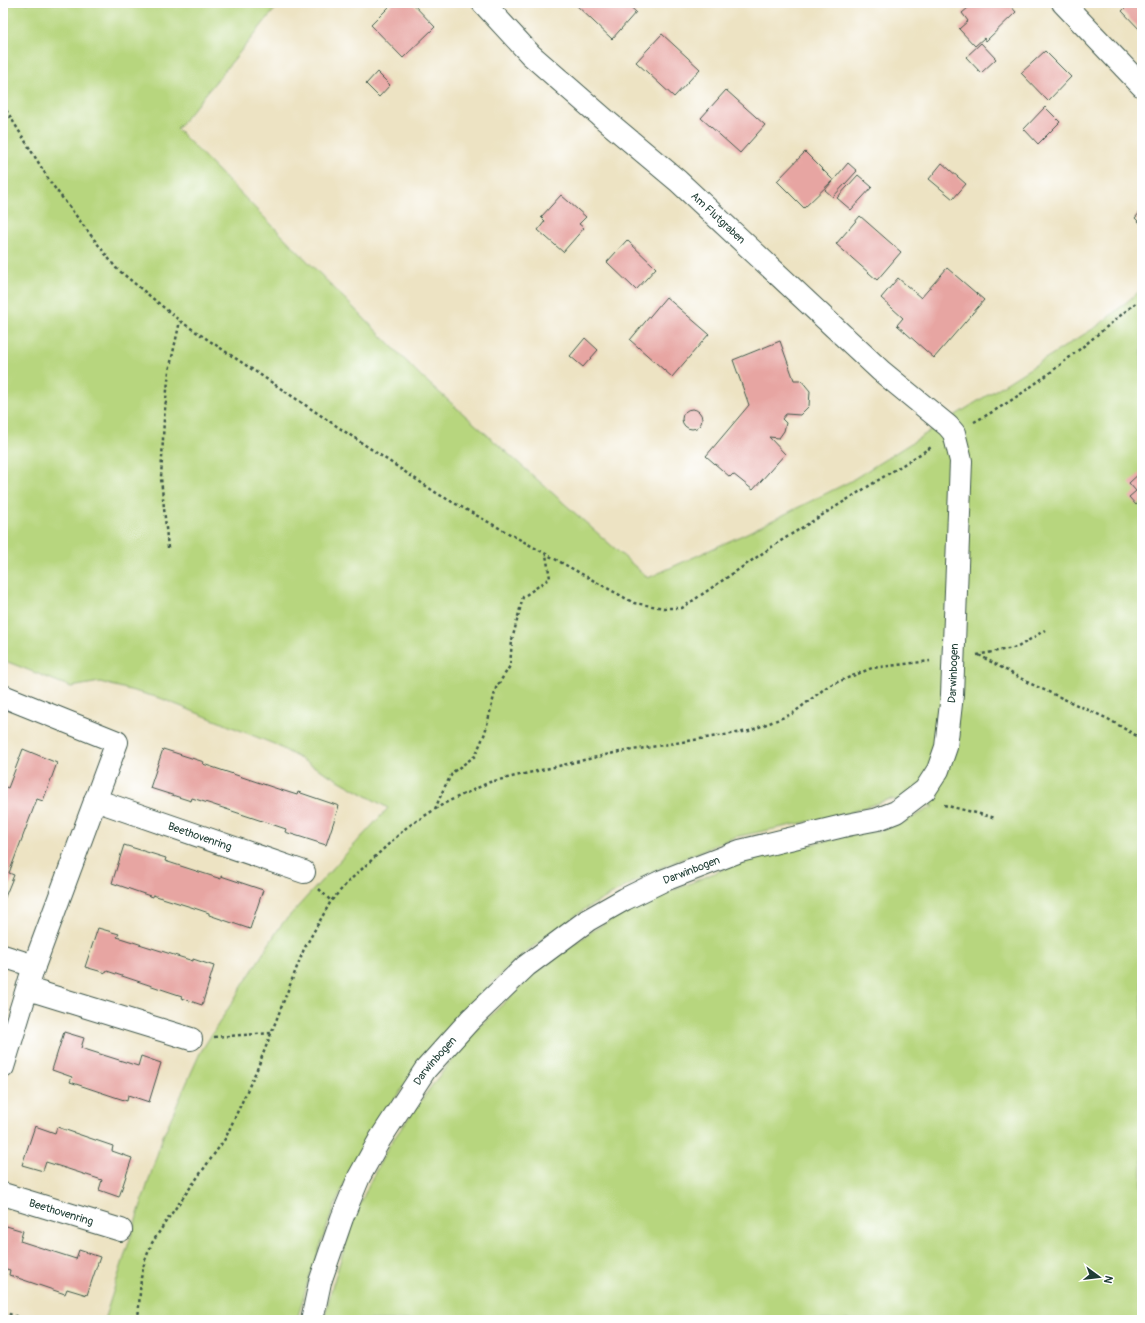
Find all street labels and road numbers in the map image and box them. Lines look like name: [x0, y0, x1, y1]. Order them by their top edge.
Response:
street label: Am Flutgraben: [688, 189, 748, 247]
street label: Darwinbogen: [945, 643, 960, 704]
street label: Beethovenring: [166, 819, 234, 853]
street label: Darwinbogen: [661, 853, 722, 887]
street label: Darwinbogen: [410, 1034, 459, 1087]
street label: Beethovenring: [28, 1196, 96, 1228]

